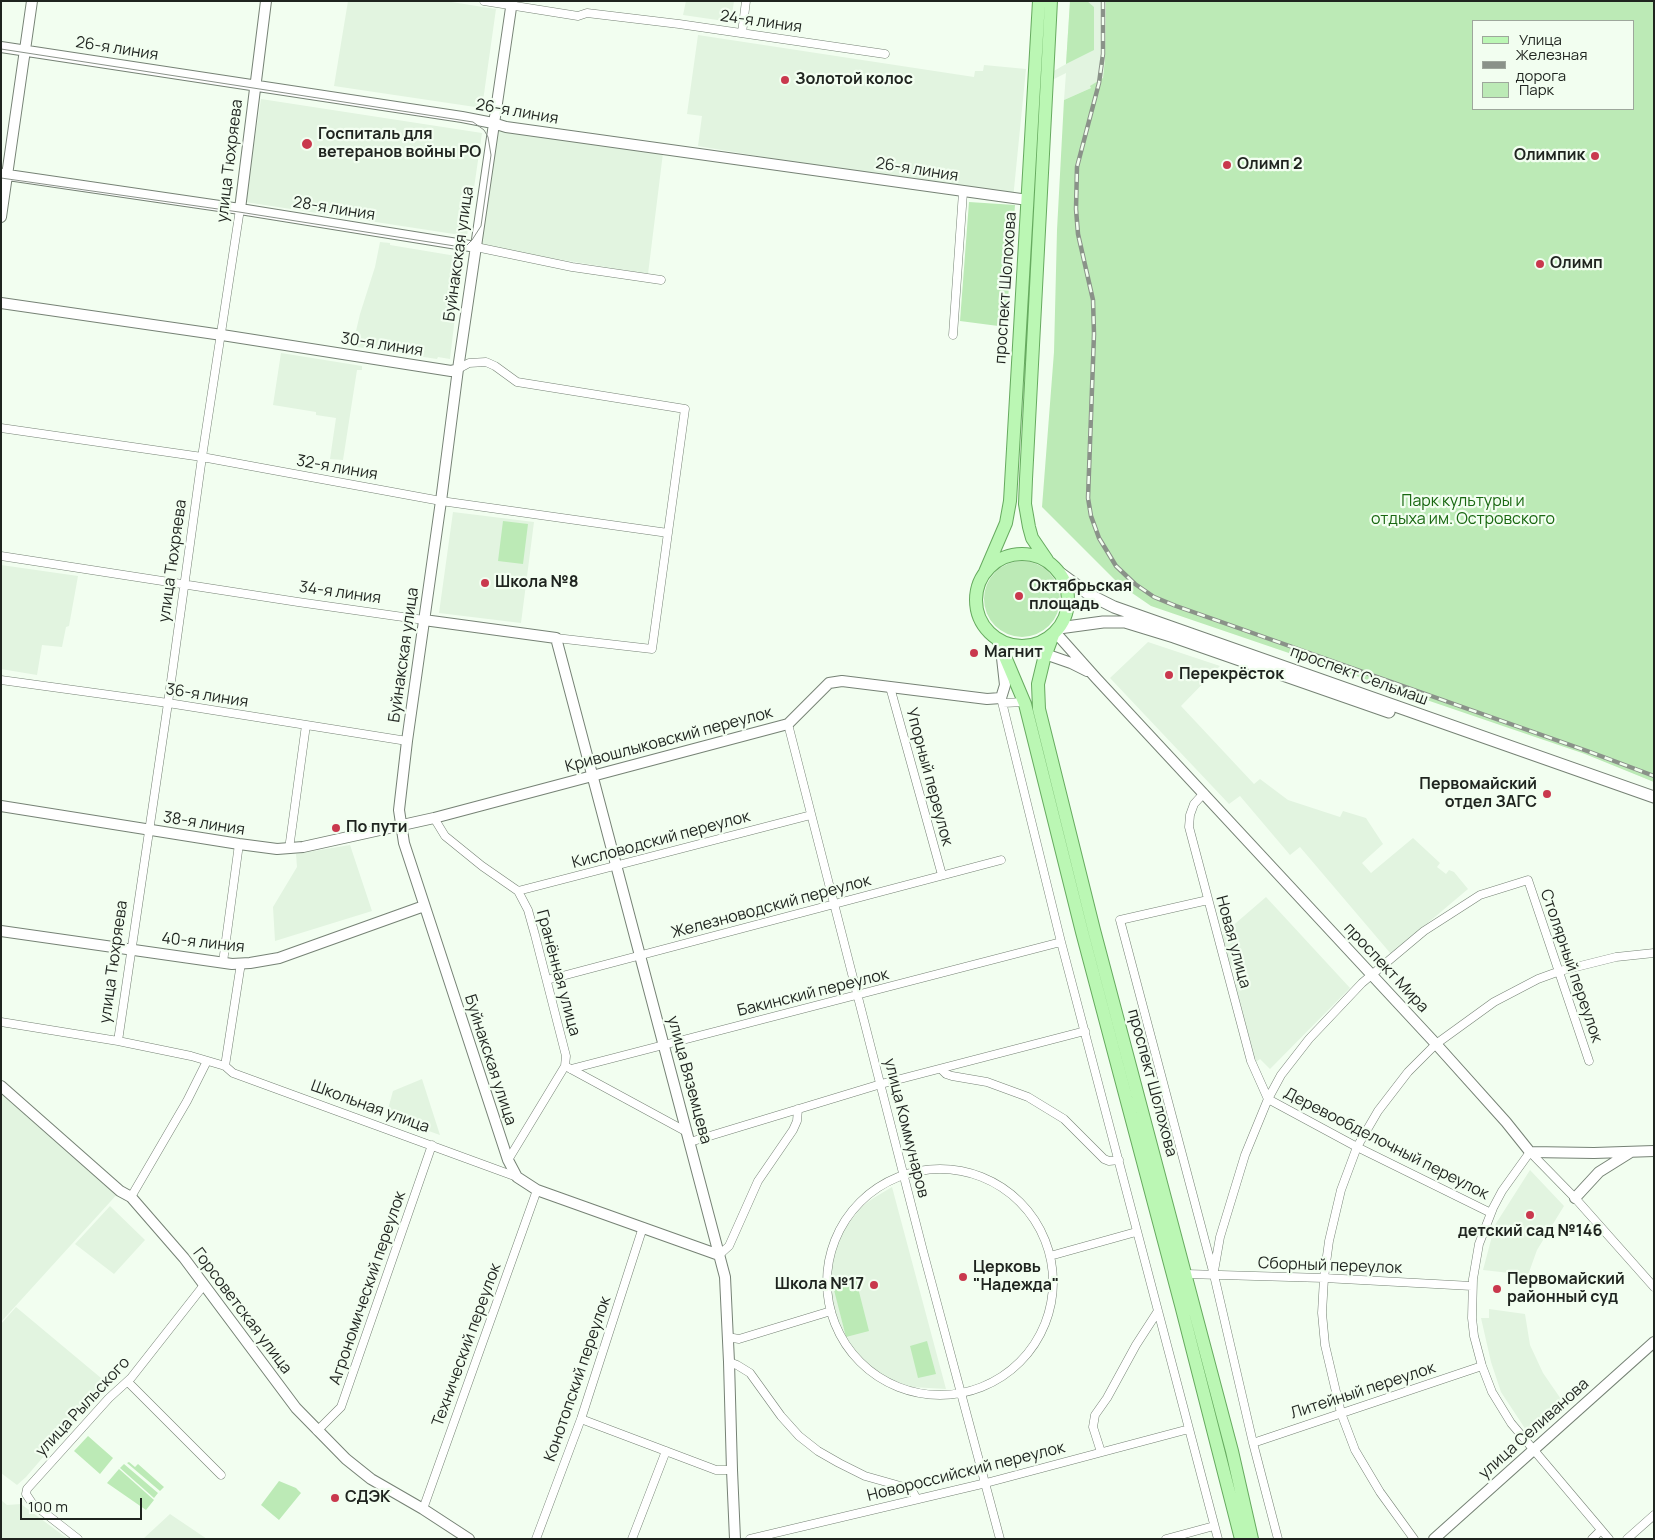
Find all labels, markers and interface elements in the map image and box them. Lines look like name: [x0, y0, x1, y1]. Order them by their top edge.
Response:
street label: 24-я линия: [719, 7, 803, 37]
legend: [1472, 20, 1635, 110]
text: Улица: [1519, 29, 1562, 50]
street label: 26-я линия: [74, 33, 160, 65]
text: Железная дорога: [1516, 44, 1587, 86]
place label: Золотой колос: [795, 70, 913, 90]
marker: Золотой колос: [779, 74, 791, 86]
text: Парк: [1519, 79, 1554, 100]
street label: 26-я линия: [474, 95, 560, 129]
street label: улица Тюхряева: [213, 98, 247, 224]
place label: Госпиталь для ветеранов войны РО: [318, 125, 481, 163]
marker: Госпиталь для ветеранов войны РО: [300, 137, 314, 151]
place label: Олимпик: [1514, 146, 1585, 166]
marker: Олимпик: [1589, 150, 1601, 162]
street label: 26-я линия: [874, 154, 960, 186]
place label: Олимп 2: [1237, 155, 1302, 175]
marker: Олимп 2: [1221, 159, 1233, 171]
street label: Буйнакская улица: [440, 185, 478, 323]
street label: 28-я линия: [292, 193, 376, 225]
street label: проспект Шолохова: [991, 211, 1021, 365]
place label: Олимп: [1550, 254, 1603, 274]
marker: Олимп: [1534, 258, 1546, 270]
street label: 30-я линия: [339, 329, 425, 361]
street label: 32-я линия: [295, 451, 379, 485]
park label: Парк культуры и отдыха им. Островского: [1371, 492, 1555, 530]
street label: улица Тюхряева: [155, 498, 191, 624]
place label: Школа №8: [495, 573, 578, 593]
marker: Школа №8: [479, 577, 491, 589]
place label: Октябрьская площадь: [1029, 577, 1132, 615]
street label: 34-я линия: [298, 578, 382, 608]
street label: Буйнакская улица: [385, 586, 423, 724]
marker: Октябрьская площадь: [1013, 590, 1025, 602]
street label: проспект Сельмаш: [1287, 642, 1431, 710]
place label: Магнит: [984, 643, 1043, 663]
marker: Магнит: [968, 647, 980, 659]
place label: Перекрёсток: [1179, 665, 1284, 685]
marker: Перекрёсток: [1163, 669, 1175, 681]
street label: 36-я линия: [164, 680, 250, 712]
street label: Кривошлыковский переулок: [563, 703, 775, 777]
street label: Упорный переулок: [901, 706, 957, 848]
place label: Первомайский отдел ЗАГС: [1419, 775, 1537, 813]
marker: Первомайский отдел ЗАГС: [1541, 788, 1553, 800]
street label: Кисловодский переулок: [570, 807, 752, 873]
street label: 38-я линия: [162, 808, 246, 840]
place label: По пути: [346, 818, 408, 838]
marker: По пути: [330, 822, 342, 834]
street label: Железноводский переулок: [669, 871, 873, 943]
street label: Столярный переулок: [1536, 887, 1606, 1045]
street label: Новая улица: [1211, 894, 1255, 990]
street label: улица Тюхряева: [96, 899, 132, 1025]
street label: Гранённая улица: [532, 908, 584, 1038]
street label: проспект Мира: [1340, 919, 1432, 1017]
street label: 40-я линия: [160, 929, 246, 957]
street label: Бакинский переулок: [735, 965, 891, 1021]
street label: Буйнакская улица: [460, 992, 520, 1128]
street label: проспект Шолохова: [1123, 1007, 1181, 1159]
street label: улица Вяземцева: [663, 1014, 715, 1146]
street label: улица Коммунаров: [879, 1056, 933, 1200]
street label: Школьная улица: [308, 1077, 432, 1137]
street label: Деревообделочный переулок: [1280, 1084, 1492, 1204]
street label: Агрономический переулок: [326, 1189, 410, 1387]
marker: детский сад №146: [1524, 1209, 1536, 1221]
place label: детский сад №146: [1458, 1222, 1602, 1242]
street label: Горсоветская улица: [188, 1244, 296, 1378]
street label: Сборный переулок: [1258, 1254, 1402, 1278]
place label: Церковь "Надежда": [973, 1258, 1059, 1296]
street label: Технический переулок: [428, 1261, 506, 1429]
place label: Первомайский районный суд: [1507, 1270, 1625, 1308]
marker: Церковь "Надежда": [957, 1271, 969, 1283]
place label: Школа №17: [775, 1275, 864, 1295]
marker: Школа №17: [868, 1279, 880, 1291]
marker: Первомайский районный суд: [1491, 1283, 1503, 1295]
street label: Конотопский переулок: [541, 1294, 615, 1464]
street label: улица Рыльского: [32, 1353, 134, 1461]
street label: Литейный переулок: [1288, 1359, 1438, 1423]
street label: улица Селиванова: [1475, 1375, 1593, 1483]
street label: Новороссийский переулок: [865, 1438, 1067, 1506]
scale bar: [22, 1488, 145, 1520]
place label: СДЭК: [345, 1488, 390, 1508]
marker: СДЭК: [329, 1492, 341, 1504]
text: 100 m: [28, 1496, 68, 1517]

